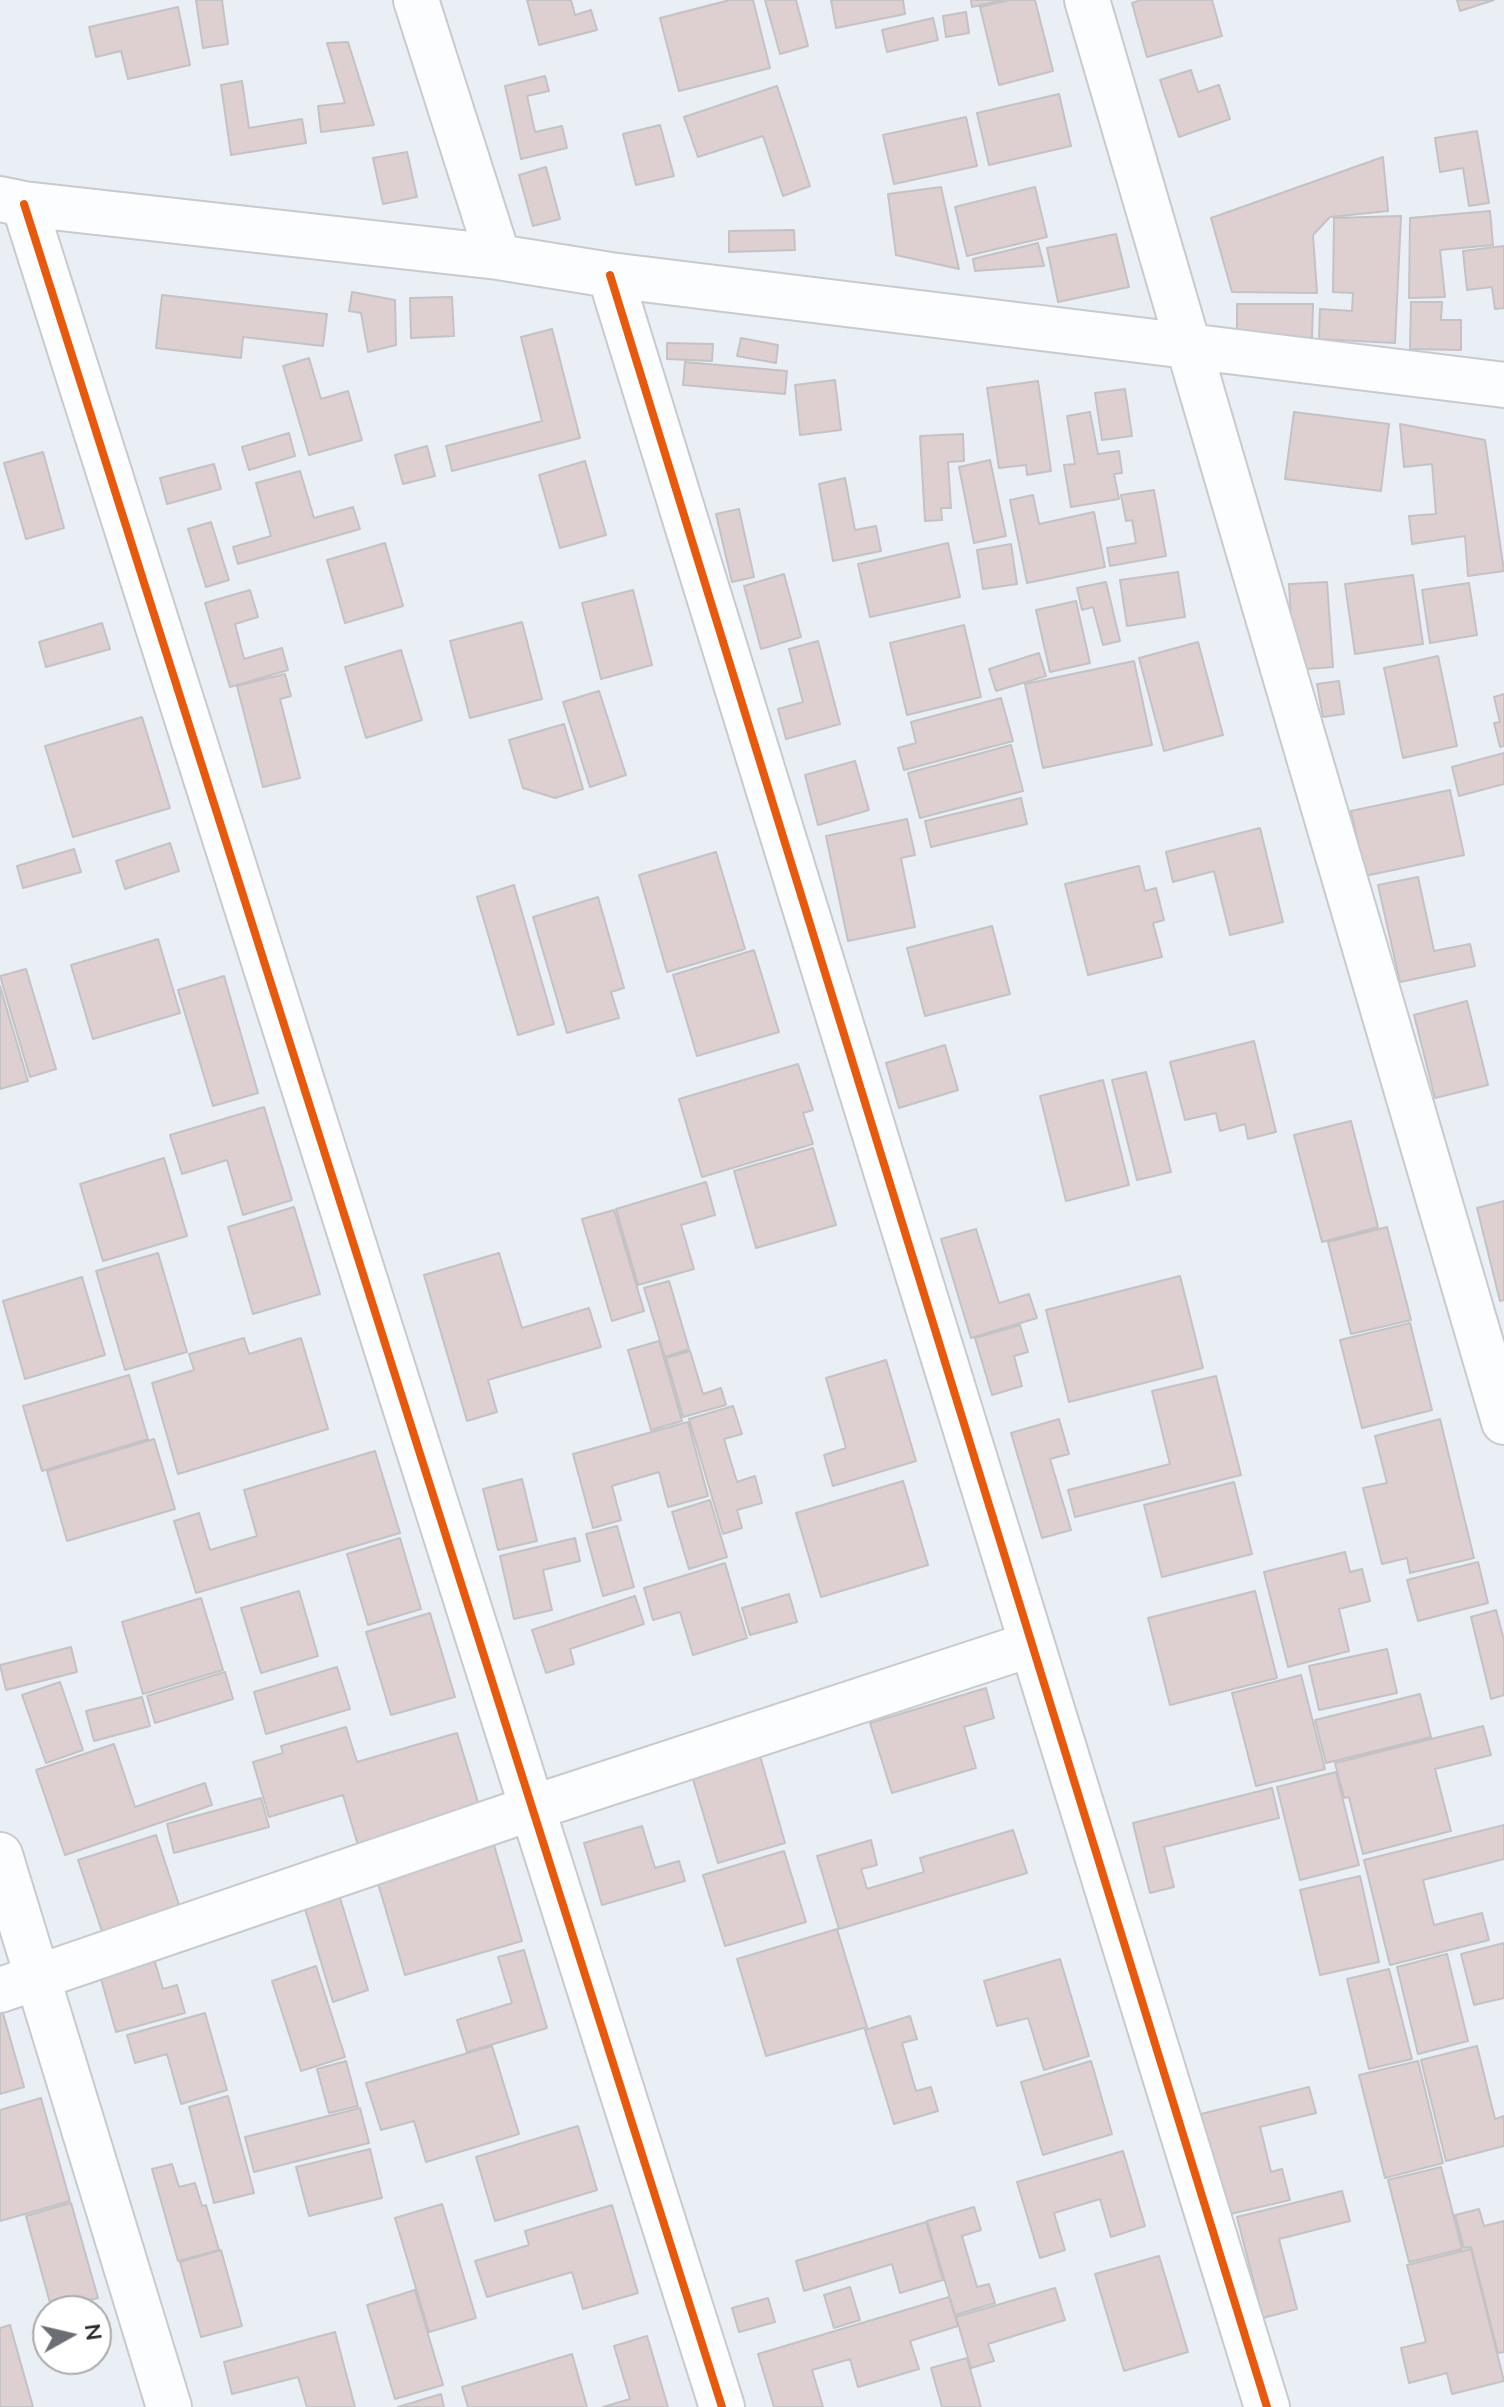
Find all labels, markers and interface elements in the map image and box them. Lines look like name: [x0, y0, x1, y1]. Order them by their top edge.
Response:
north arrow: [32, 2295, 112, 2375]
text: N: [79, 2322, 109, 2342]

